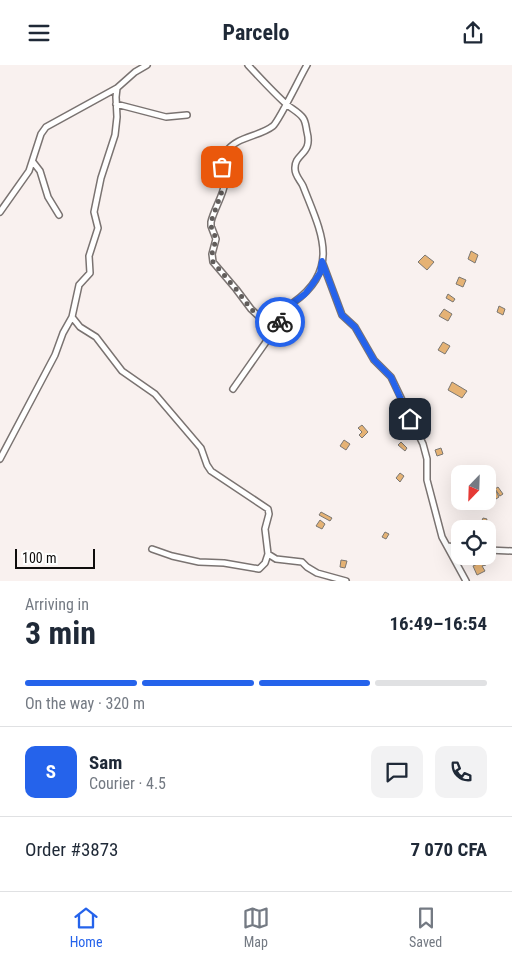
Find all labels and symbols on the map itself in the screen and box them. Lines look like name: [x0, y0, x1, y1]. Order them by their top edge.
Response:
pin: [201, 146, 243, 188]
courier: [255, 297, 305, 347]
pin: [389, 398, 431, 440]
north arrow: [451, 465, 496, 510]
scale bar: [15, 546, 95, 569]

